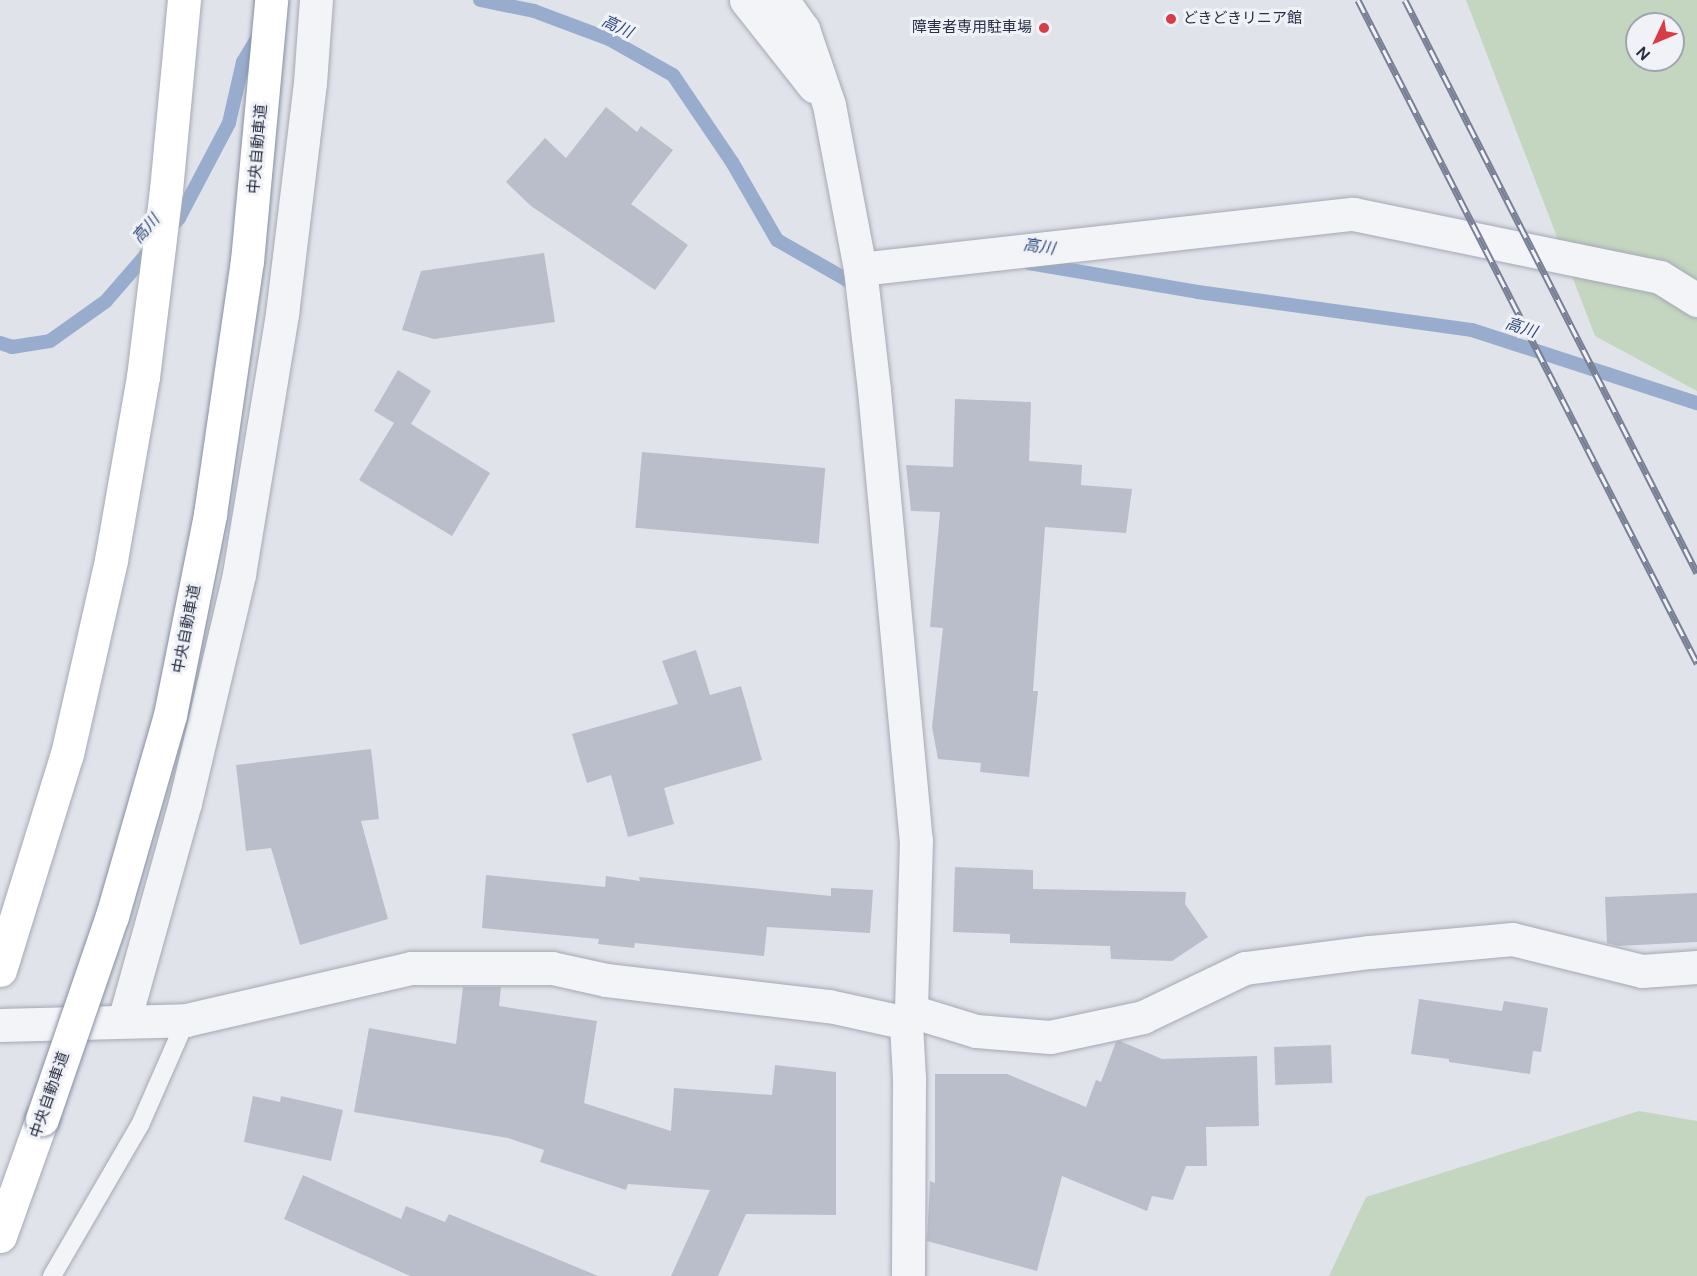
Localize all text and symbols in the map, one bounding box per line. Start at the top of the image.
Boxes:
place label: どきどきリニア館 [1183,10,1303,28]
water label: 高川 [598,12,636,42]
marker: どきどきリニア館 [1164,12,1178,26]
north arrow [1625,12,1685,72]
place label: 障害者専用駐車場 [912,19,1032,37]
marker: 障害者専用駐車場 [1037,21,1051,35]
text: N [1632,42,1655,65]
street label: 中央自動車道 [245,103,271,195]
water label: 高川 [128,211,164,247]
water label: 高川 [1022,235,1056,259]
water label: 高川 [1503,314,1539,342]
street label: 中央自動車道 [170,583,204,675]
street label: 中央自動車道 [27,1050,73,1140]

